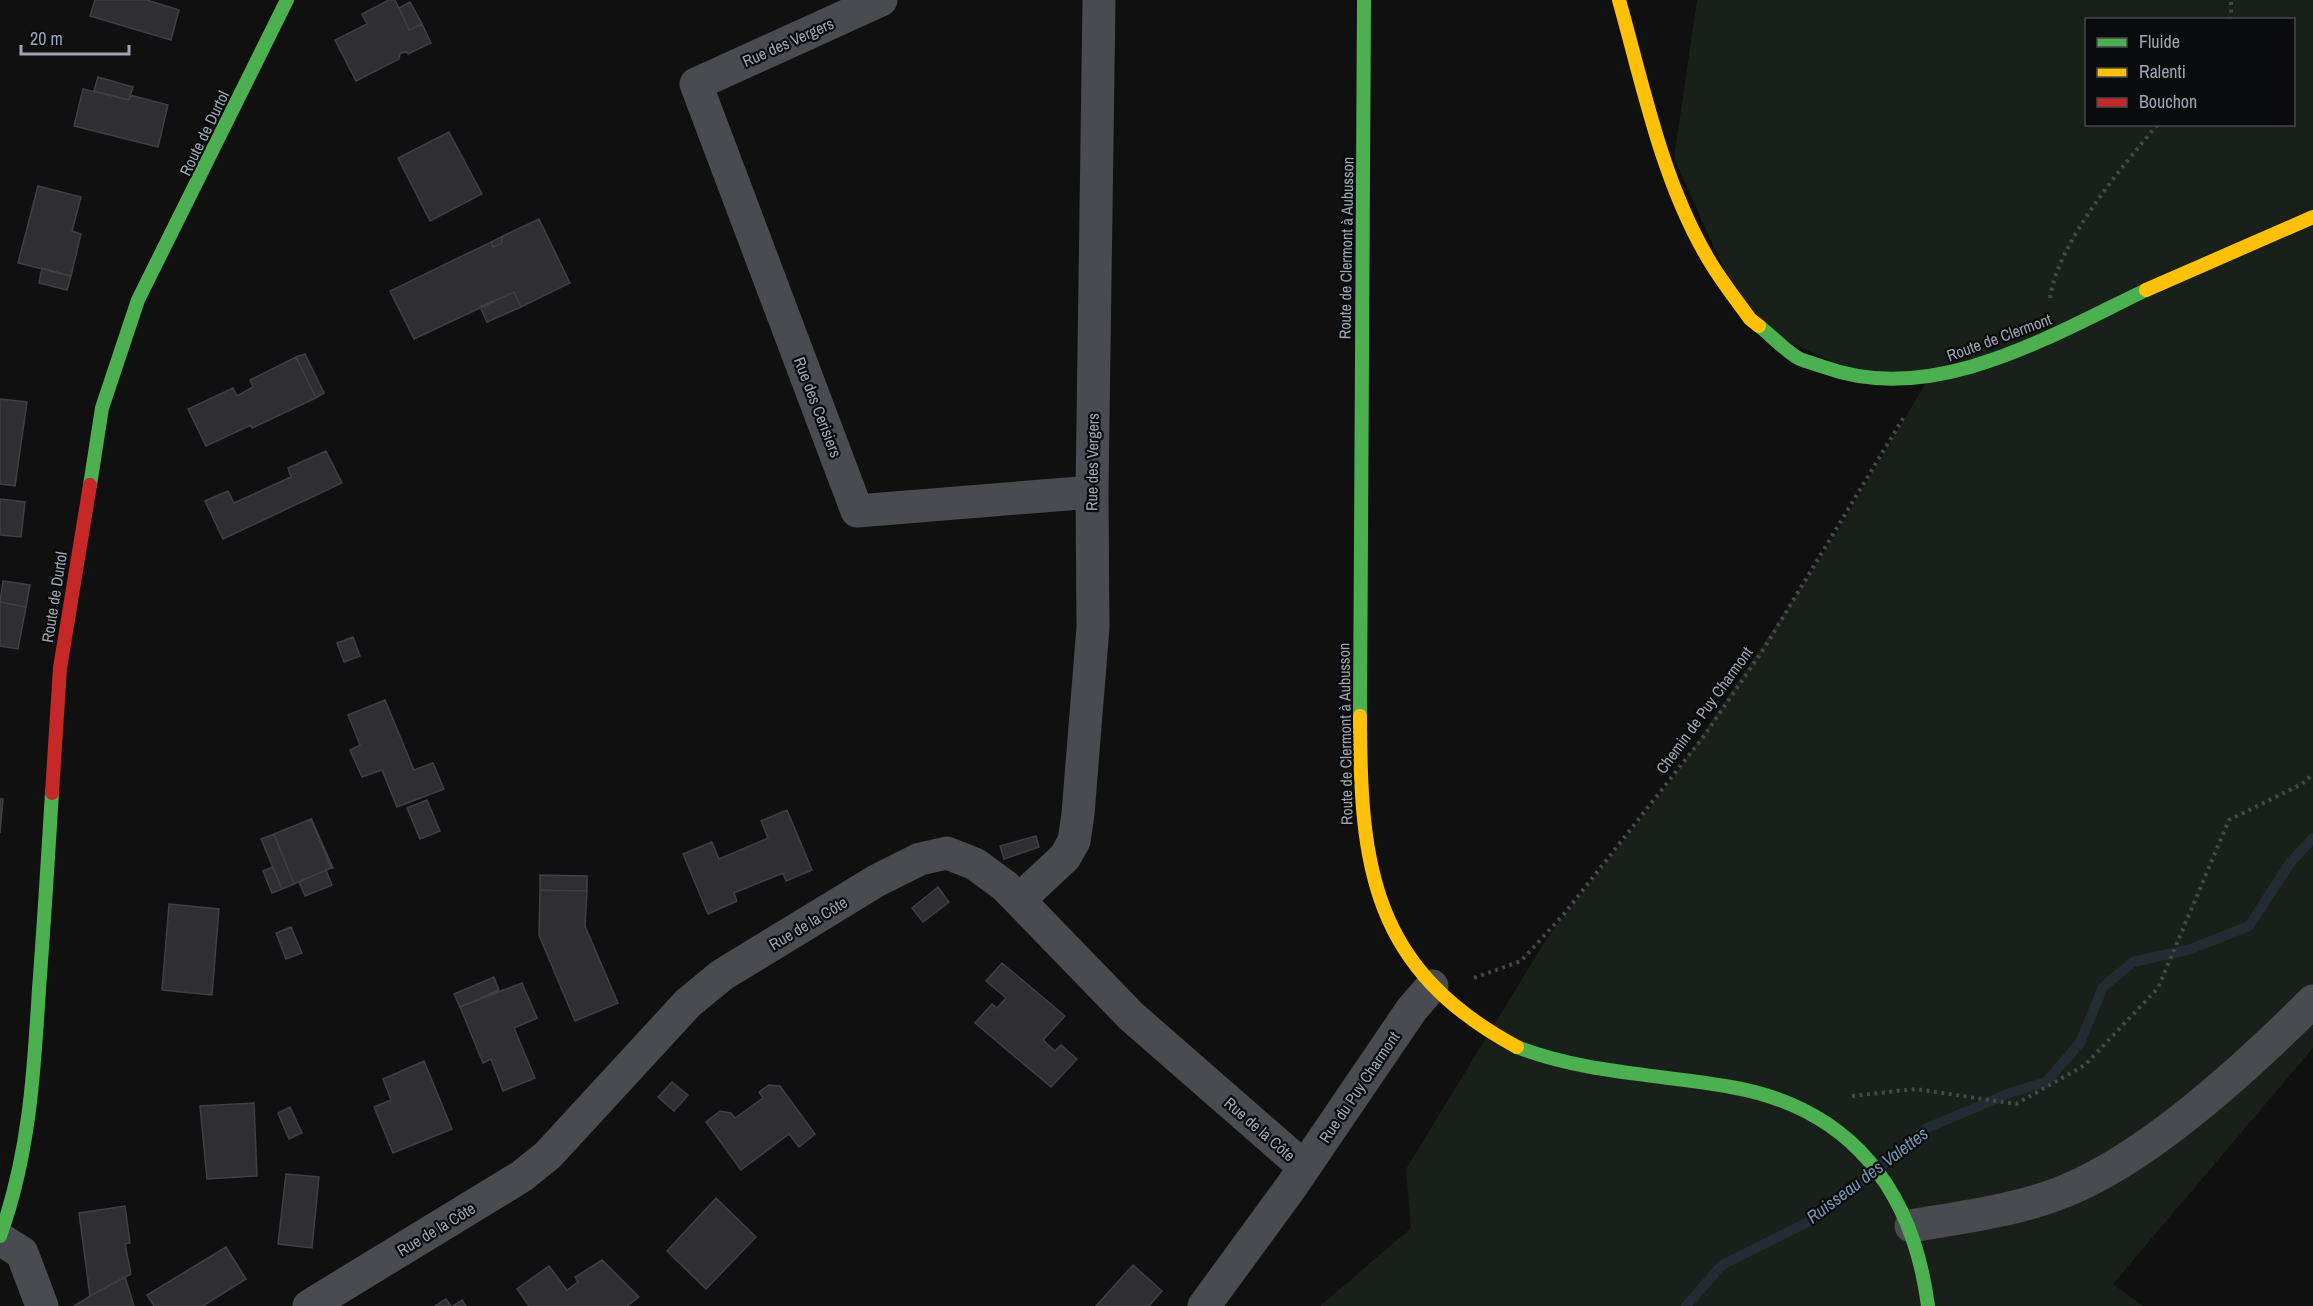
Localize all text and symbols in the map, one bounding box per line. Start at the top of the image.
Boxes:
street label: Rue des Vergers [739,12,837,72]
scale bar [21,18,129,56]
legend [2085,18,2295,126]
text: 20 m [30,26,63,51]
text: Fluide [2139,29,2180,54]
text: Ralenti [2139,59,2186,84]
street label: Route de Durtol [174,87,234,179]
text: Bouchon [2139,89,2197,114]
street label: Route de Clermont à Aubusson [1333,157,1359,339]
street label: Route de Clermont [1943,308,2055,366]
street label: Rue des Cerisiers [789,354,847,460]
street label: Rue des Vergers [1080,413,1104,511]
street label: Route de Durtol [36,550,72,644]
street label: Chemin de Puy Charmont [1651,642,1758,778]
street label: Route de Clermont à Aubusson [1332,643,1358,825]
street label: Rue de la Côte [765,891,851,955]
street label: Rue du Puy Charmont [1314,1027,1405,1147]
street label: Rue de la Côte [1220,1092,1300,1166]
water label: Ruisseau des Valettes [1801,1121,1933,1229]
street label: Rue de la Côte [393,1197,479,1261]

